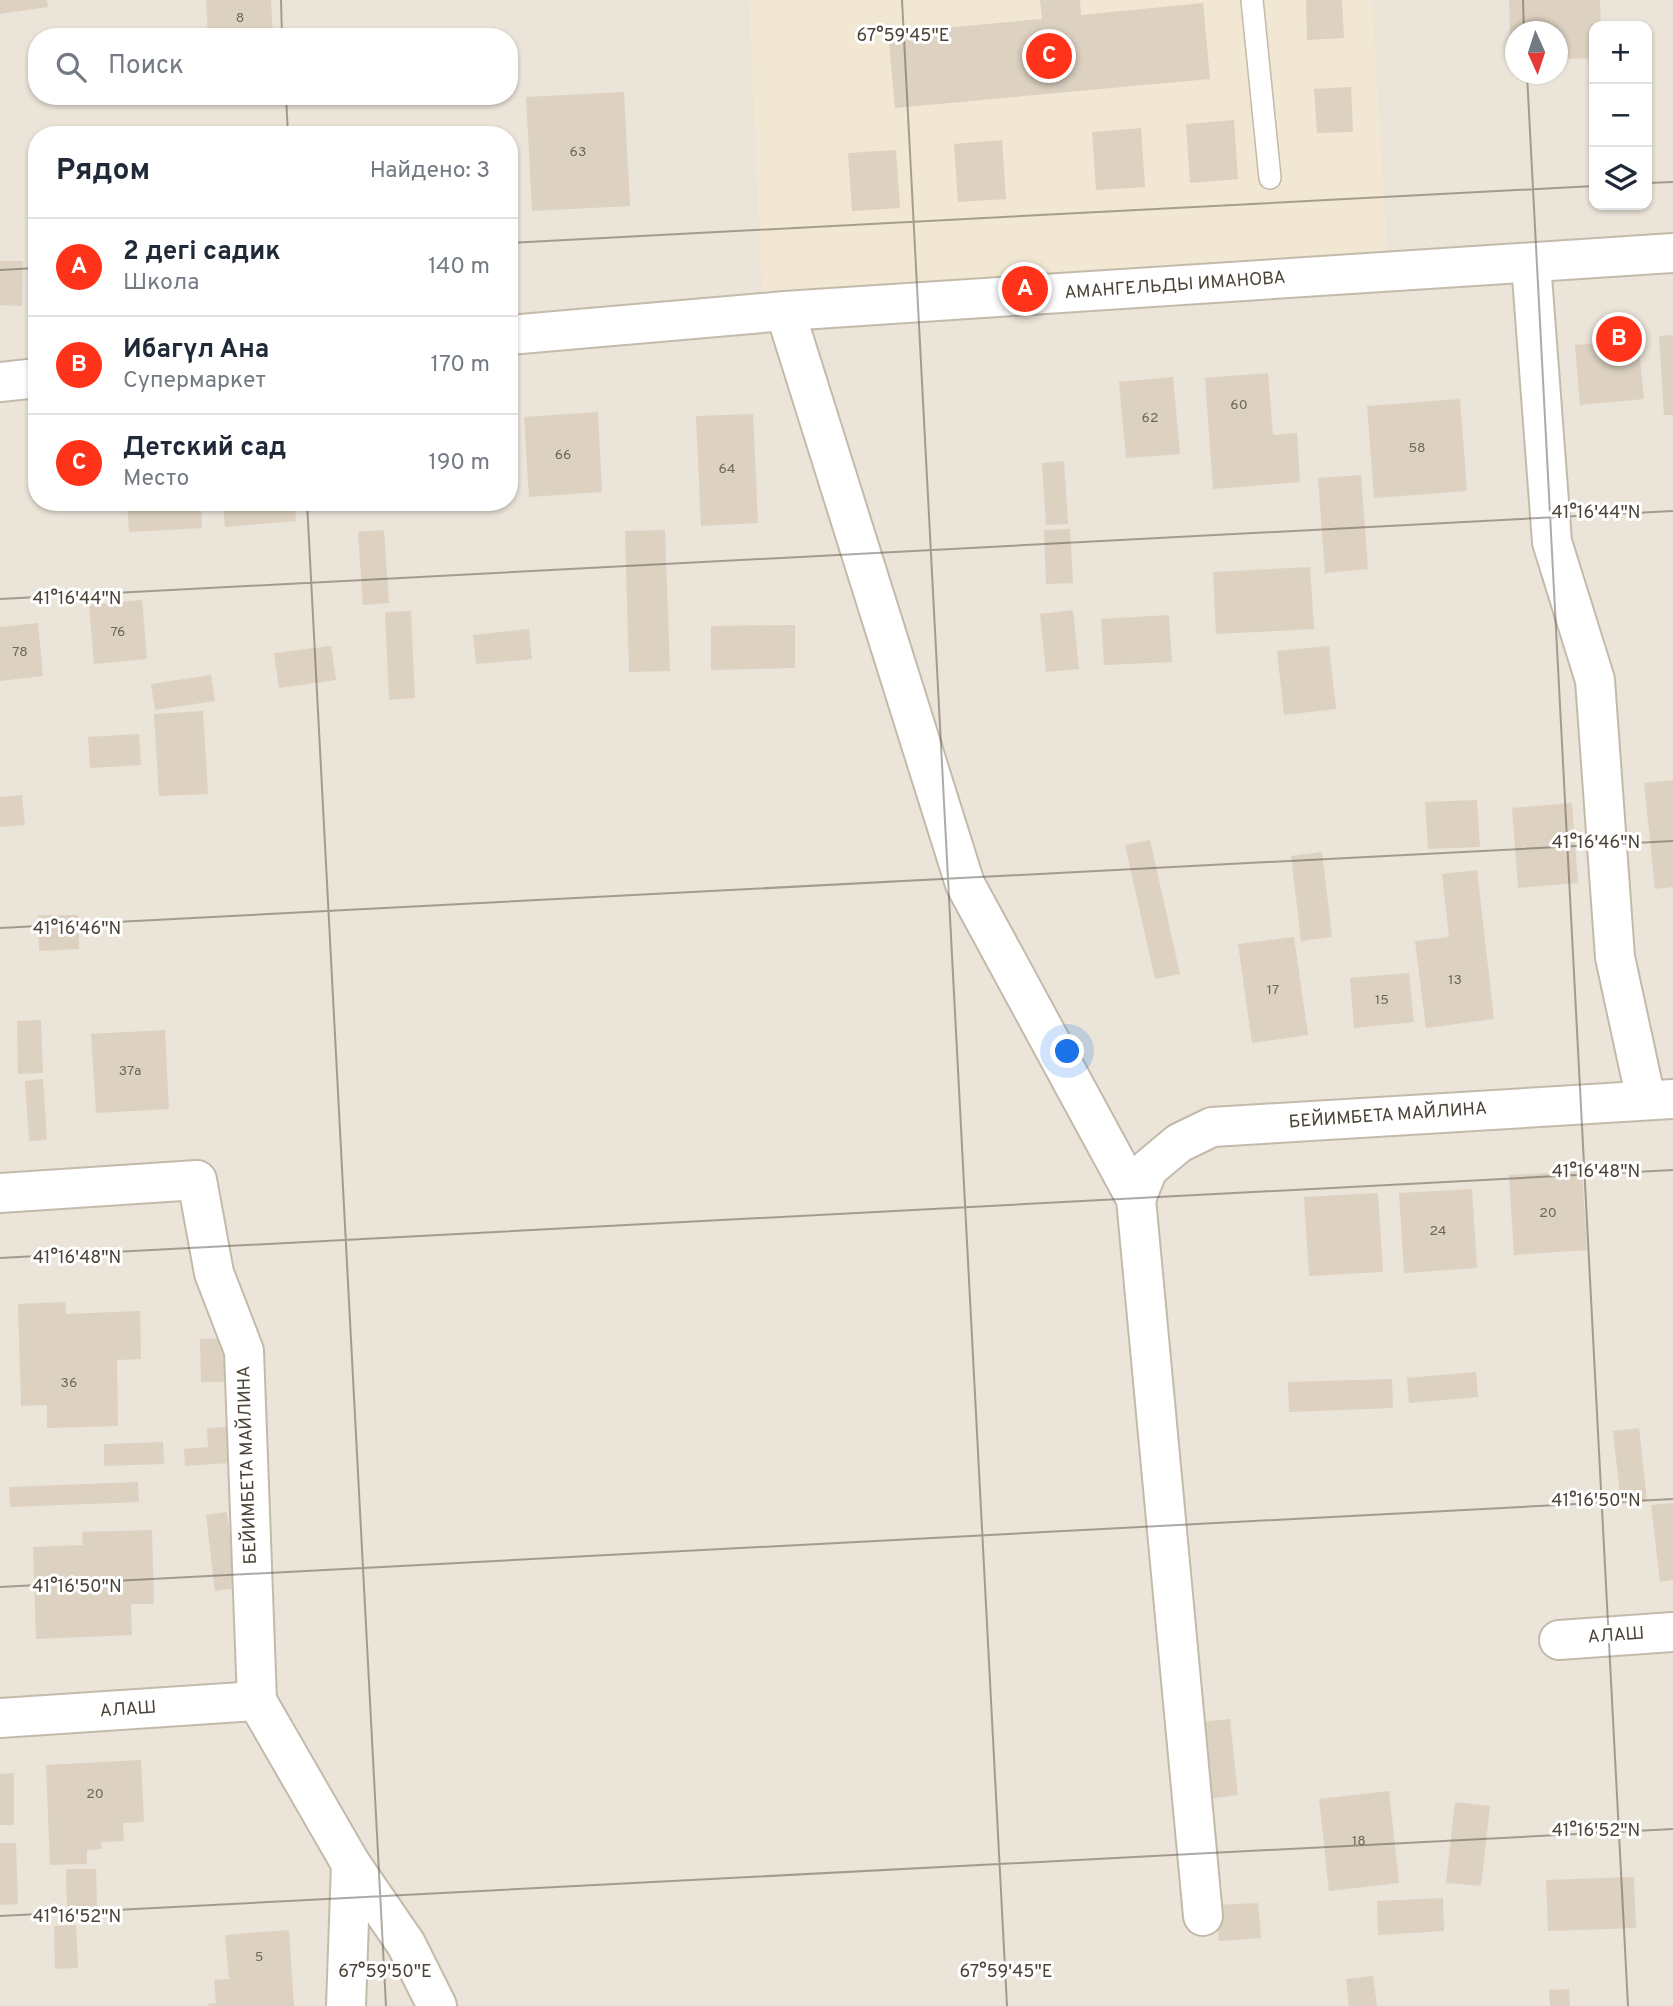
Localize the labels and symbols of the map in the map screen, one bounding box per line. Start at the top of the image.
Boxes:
house number: 8 [236,10,244,27]
north arrow [1505,21,1568,84]
text: 67°59'45"E [856,25,950,48]
pin: C [1026,30,1072,82]
house number: 63 [570,144,586,161]
pin: A [1002,263,1048,315]
street label: АМАНГЕЛЬДЫ ИМАНОВА [1064,267,1286,305]
pin: B [1596,313,1642,365]
house number: 60 [1230,397,1248,414]
house number: 62 [1142,410,1158,427]
house number: 58 [1408,440,1426,457]
house number: 66 [555,447,571,464]
house number: 64 [718,461,736,478]
text: 41°16'44"N [1552,502,1640,525]
text: 41°16'44"N [33,588,121,611]
house number: 76 [111,624,125,641]
house number: 78 [12,644,28,661]
text: 41°16'46"N [1552,832,1640,855]
text: 41°16'46"N [33,918,121,941]
house number: 13 [1448,972,1462,989]
house number: 17 [1267,982,1279,999]
house number: 15 [1375,992,1389,1009]
your location [1050,1034,1084,1068]
house number: 37а [119,1063,141,1080]
street label: БЕЙИМБЕТА МАЙЛИНА [1288,1096,1488,1134]
text: 41°16'48"N [1552,1161,1640,1184]
house number: 20 [1539,1205,1557,1222]
house number: 24 [1429,1223,1447,1240]
text: 41°16'48"N [33,1247,121,1270]
street label: БЕЙИМБЕТА МАЙЛИНА [231,1365,263,1565]
house number: 36 [61,1375,77,1392]
text: 41°16'50"N [1551,1490,1641,1513]
text: 41°16'50"N [32,1576,122,1599]
street label: АЛАШ [1587,1623,1645,1649]
street label: АЛАШ [99,1697,157,1723]
house number: 20 [86,1786,104,1803]
text: 41°16'52"N [1552,1820,1640,1843]
house number: 18 [1352,1833,1366,1850]
text: 41°16'52"N [33,1906,121,1929]
house number: 5 [255,1949,263,1966]
text: 67°59'50"E [338,1961,432,1984]
text: 67°59'45"E [959,1961,1053,1984]

